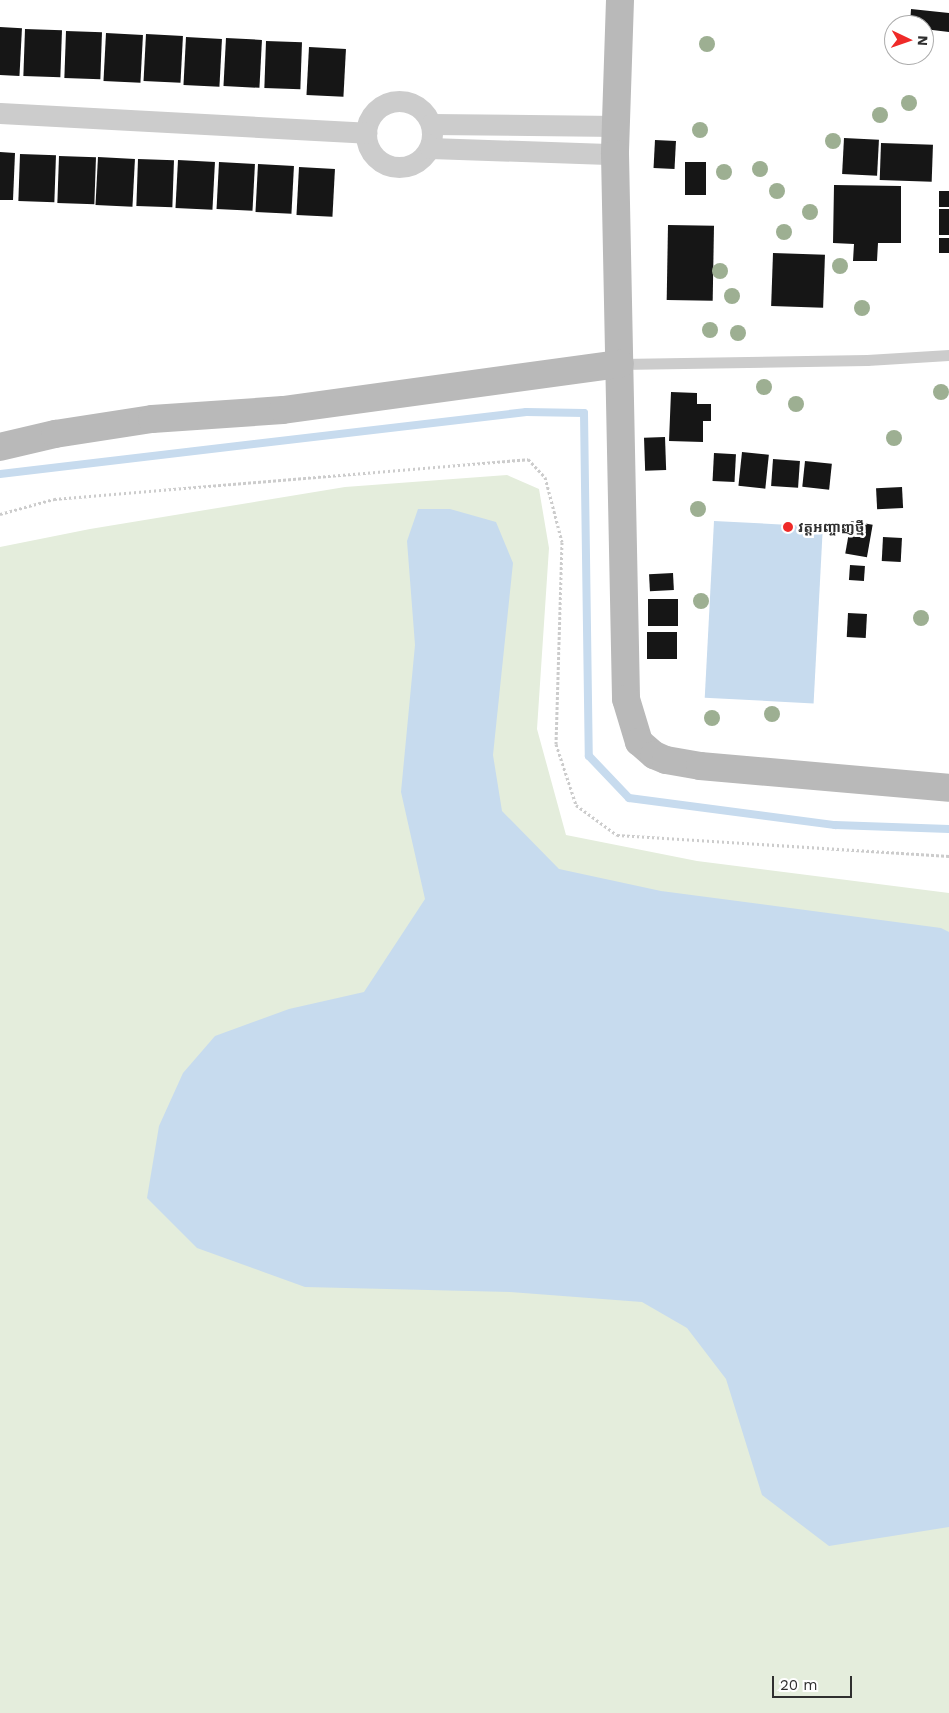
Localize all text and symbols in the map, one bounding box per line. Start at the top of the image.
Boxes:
north arrow [884,15,934,65]
text: N [915,35,931,46]
place label: វត្តអញ្ចាញថ្មី [798,519,864,535]
marker: វត្តអញ្ចាញថ្មី [782,521,794,533]
scale bar [774,1666,854,1698]
text: 20 m [780,1676,818,1694]

